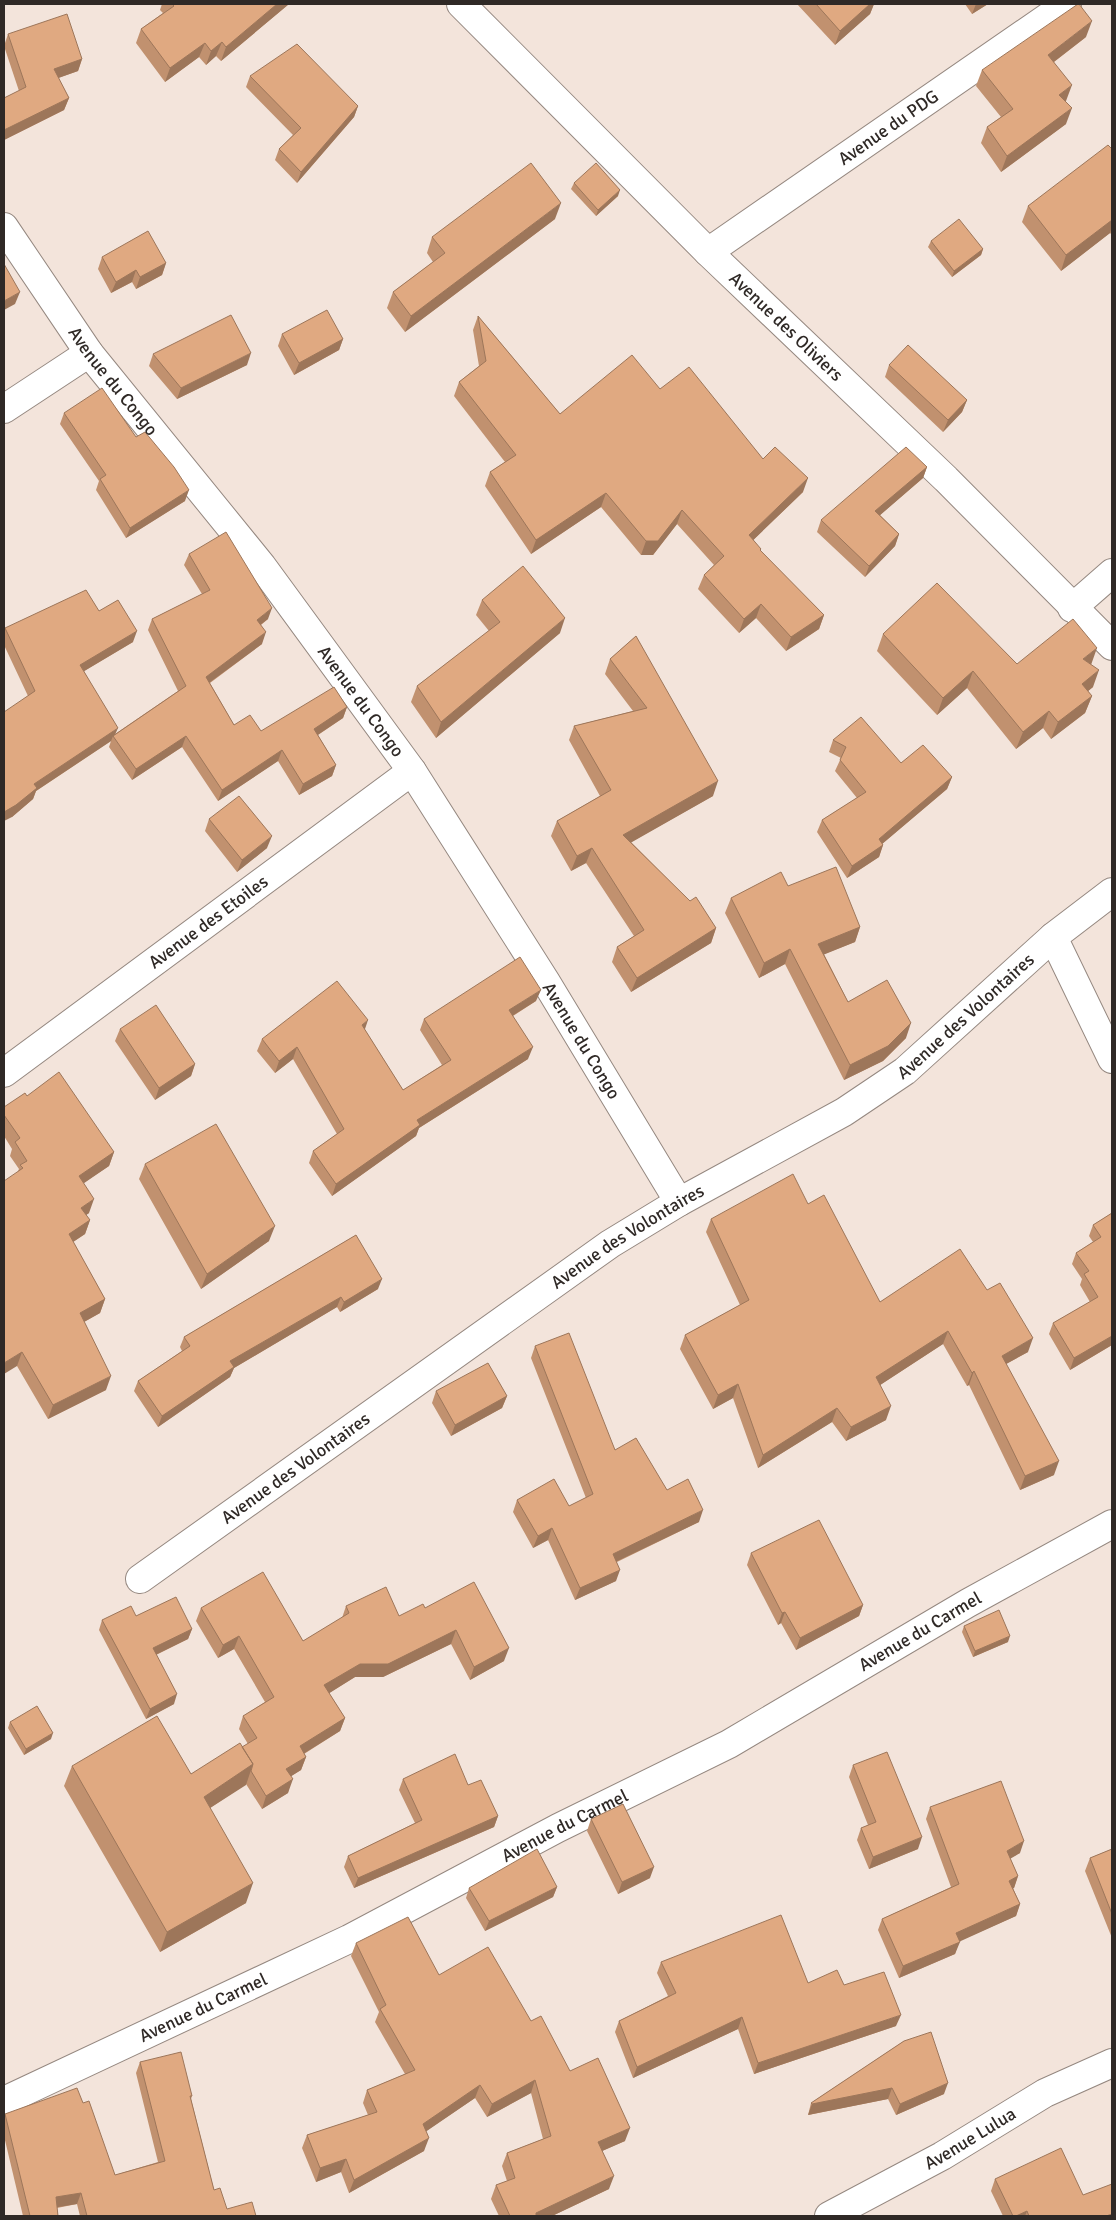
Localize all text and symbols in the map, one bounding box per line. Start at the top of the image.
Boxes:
street label: Avenue du PDG [834,85,943,170]
street label: Avenue des Oliviers [725,267,848,386]
street label: Avenue du Congo [64,323,163,440]
street label: Avenue du Congo [313,641,409,761]
street label: Avenue des Etoiles [144,870,272,973]
street label: Avenue des Volontaires [893,948,1039,1084]
street label: Avenue du Congo [538,978,625,1103]
street label: Avenue des Volontaires [547,1179,708,1294]
street label: Avenue des Volontaires [217,1408,374,1529]
street label: Avenue du Carmel [855,1587,985,1676]
street label: Avenue du Carmel [498,1784,632,1867]
street label: Avenue du Carmel [136,1968,271,2047]
street label: Avenue Lulua [920,2102,1020,2174]

